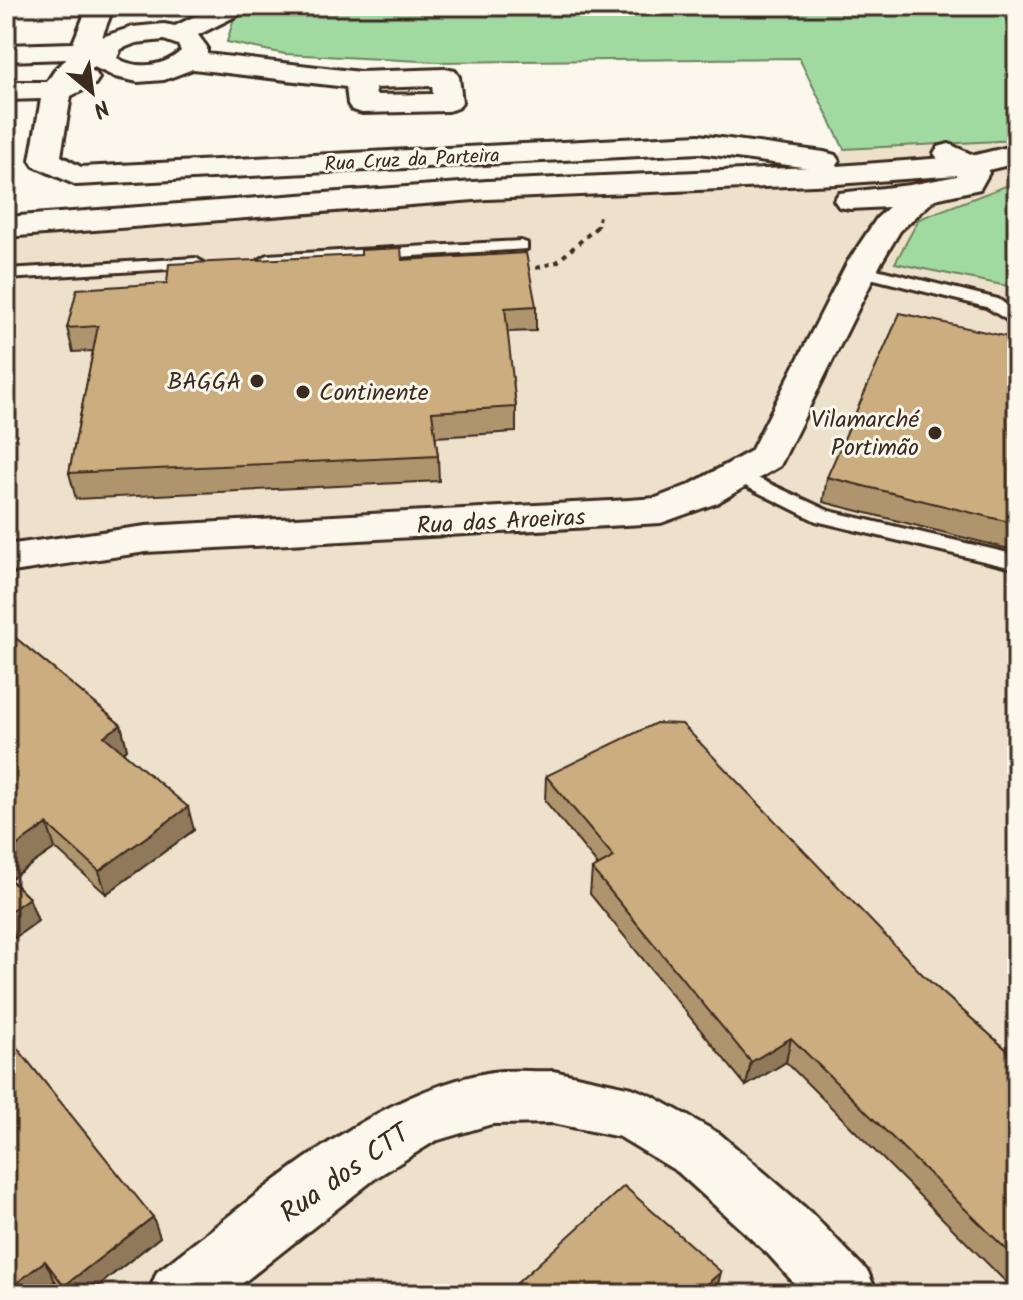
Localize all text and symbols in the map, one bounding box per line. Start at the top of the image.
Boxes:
north arrow [52,52,132,132]
text: N [86,89,115,126]
street label: Rua Cruz da Parteira [324,140,501,182]
place label: BAGGA [167,363,241,402]
marker: BAGGA [248,372,266,390]
place label: Continente [319,374,429,413]
marker: Continente [294,383,312,401]
place label: Vilamarché Portimão [811,401,920,468]
marker: Vilamarché Portimão [926,424,944,442]
street label: Rua das Aroeiras [416,499,586,546]
street label: Rua dos CTT [271,1111,422,1236]

